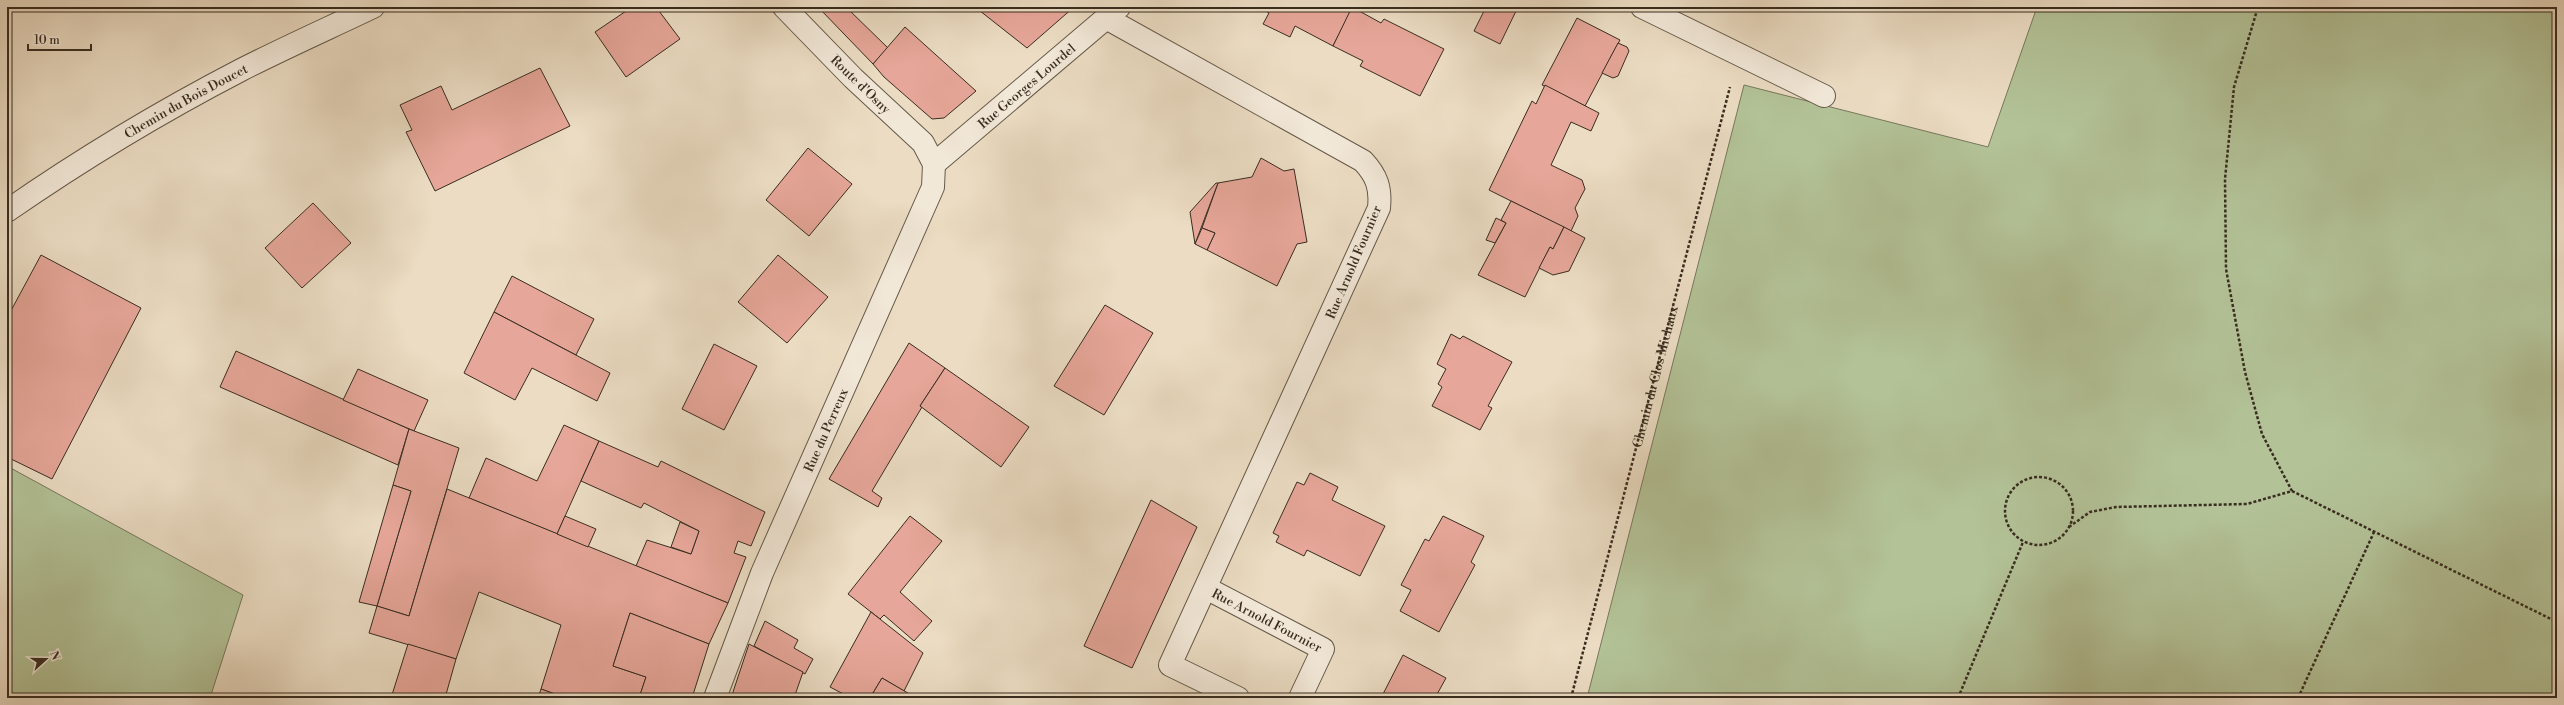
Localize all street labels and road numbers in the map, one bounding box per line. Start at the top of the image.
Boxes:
street label: Rue Georges Lourdel [975,41,1079,132]
street label: Route d'Osny [827,52,894,118]
street label: Chemin du Bois Doucet [122,61,251,142]
street label: Rue Arnold Fournier [1323,203,1385,322]
street label: Chemin du Clos Michaux [1629,304,1682,450]
street label: Rue du Perreux [801,386,852,475]
street label: Rue Arnold Fournier [1209,586,1325,656]

